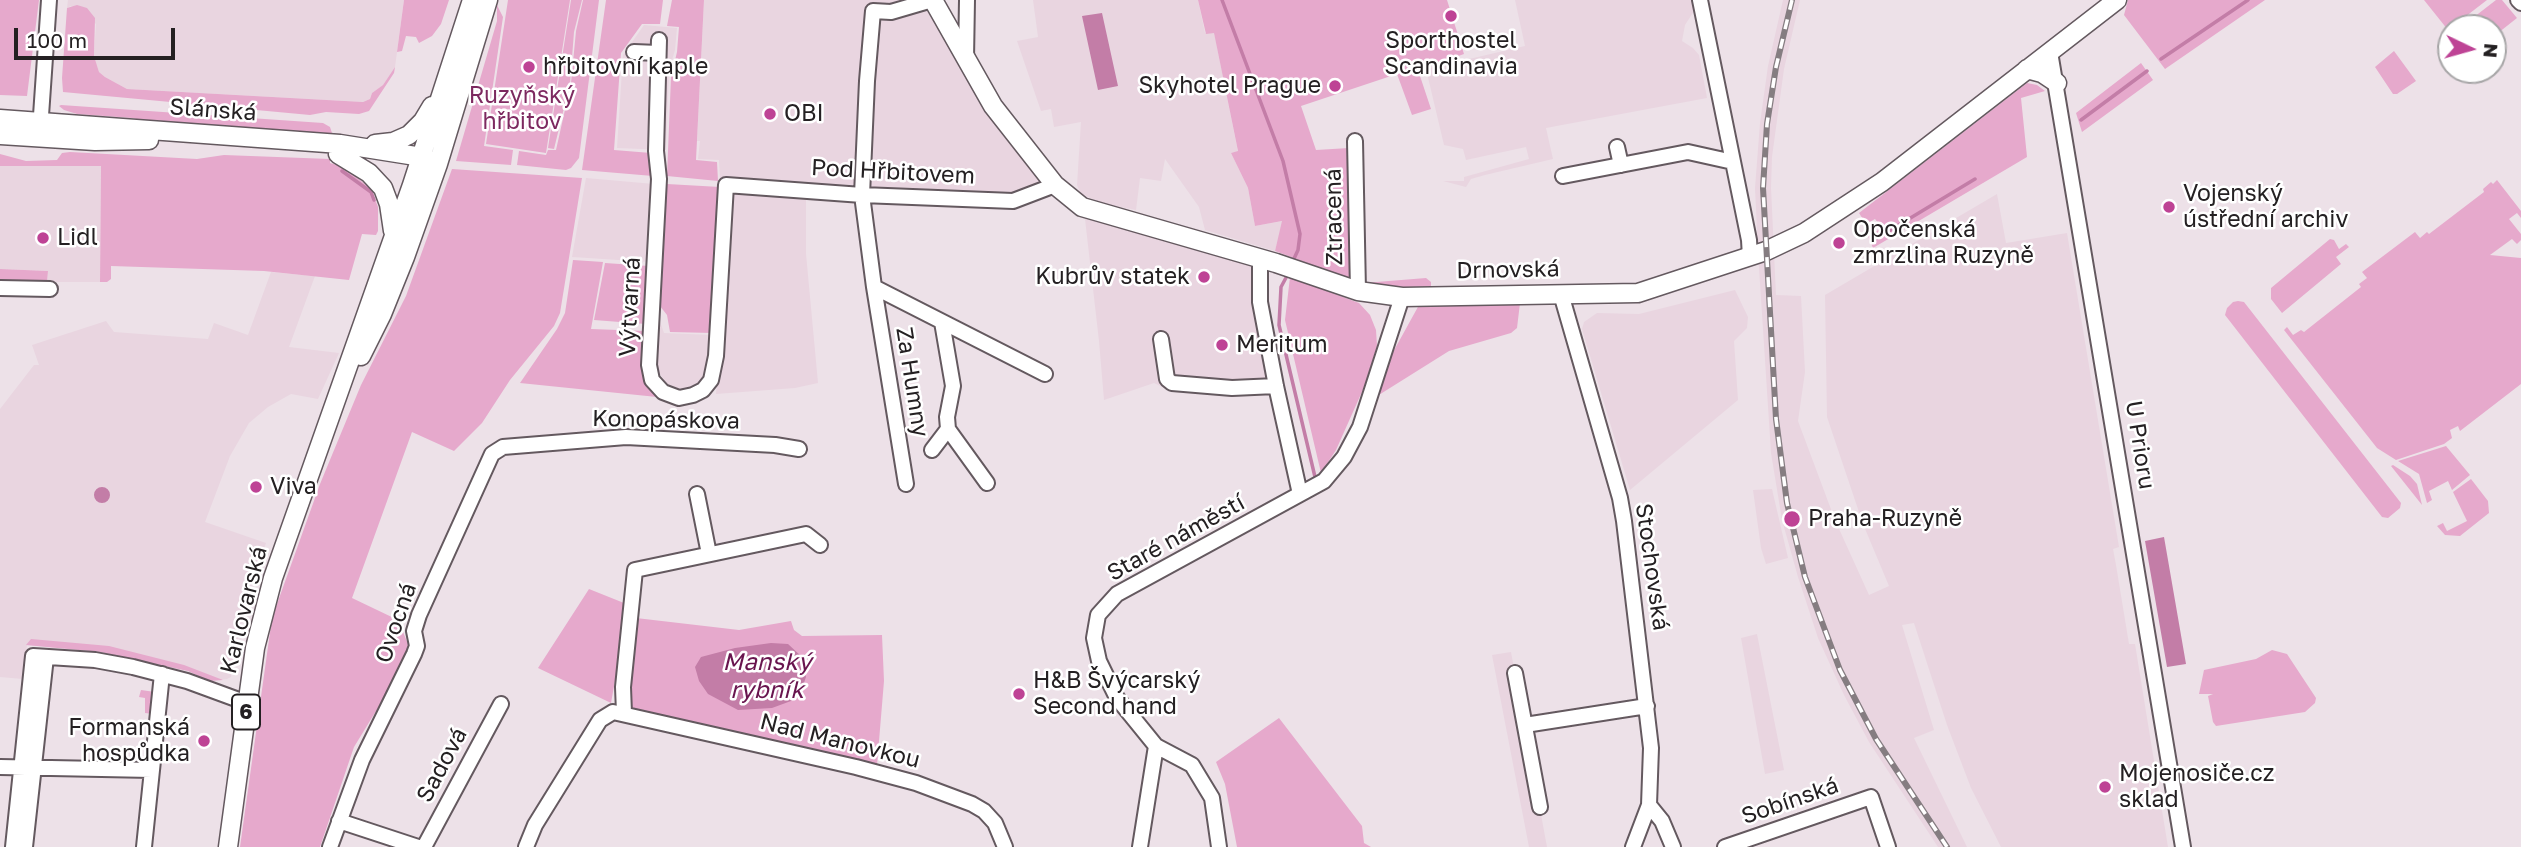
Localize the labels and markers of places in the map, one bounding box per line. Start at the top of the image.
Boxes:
marker: Sporthostel Scandinavia [1443,8,1459,24]
place label: Sporthostel Scandinavia [1384,27,1518,81]
place label: hřbitovní kaple [543,53,708,81]
marker: hřbitovní kaple [521,59,537,75]
place label: Skyhotel Prague [1138,72,1321,100]
marker: Skyhotel Prague [1327,78,1343,94]
place label: OBI [784,100,824,128]
marker: OBI [762,106,778,122]
place label: Vojenský ústřední archiv [2183,180,2348,234]
marker: Vojenský ústřední archiv [2161,199,2177,215]
place label: Opočenská zmrzlina Ruzyně [1853,216,2034,270]
place label: Lidl [57,224,98,252]
marker: Lidl [35,230,51,246]
marker: Opočenská zmrzlina Ruzyně [1831,235,1847,251]
place label: Kubrův statek [1035,263,1190,291]
marker: Kubrův statek [1196,269,1212,285]
place label: Meritum [1236,331,1328,359]
marker: Meritum [1214,337,1230,353]
place label: Viva [270,473,317,501]
marker: Viva [248,479,264,495]
place label: Praha-Ruzyně [1808,505,1962,533]
marker: Praha-Ruzyně [1782,509,1802,529]
place label: H&B Švýcarský Second hand [1033,667,1200,721]
marker: H&B Švýcarský Second hand [1011,686,1027,702]
place label: Formanská hospůdka [68,714,190,768]
marker: Formanská hospůdka [196,733,212,749]
place label: Mojenosiče.cz sklad [2119,760,2275,814]
marker: Mojenosiče.cz sklad [2097,779,2113,795]

